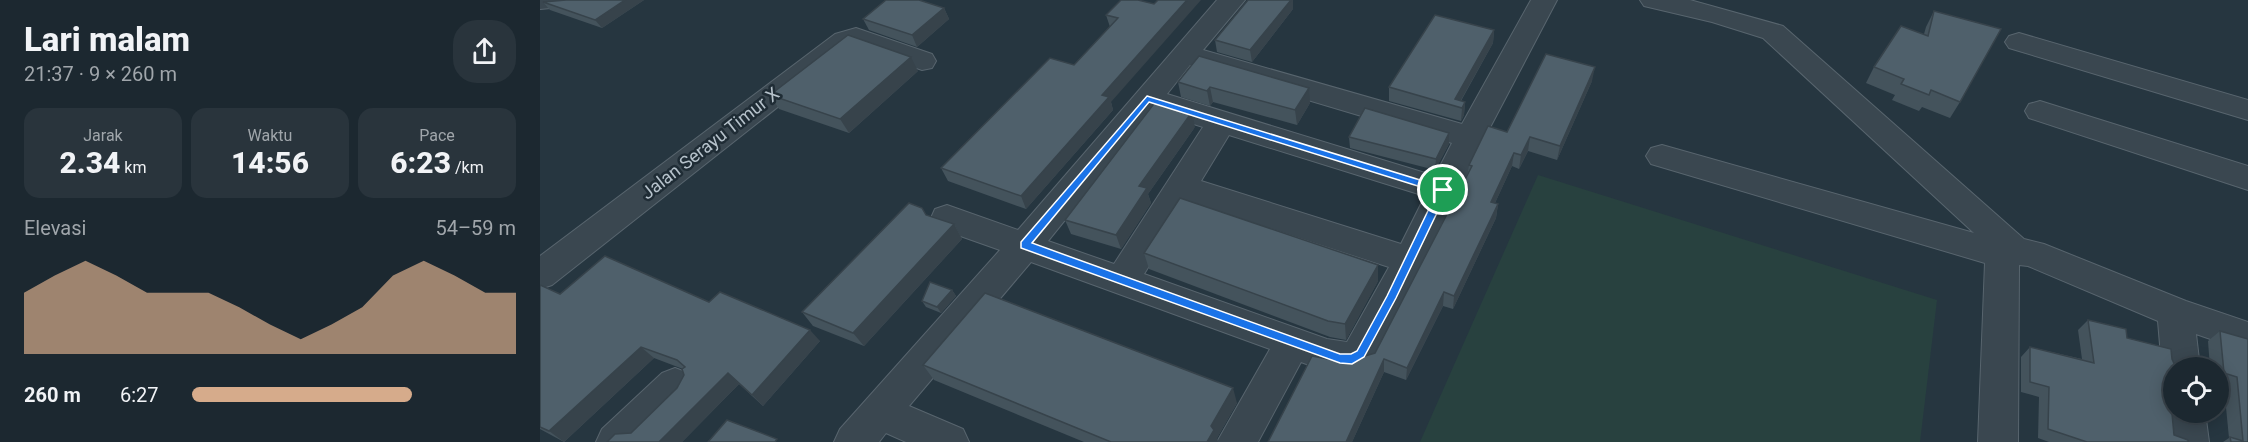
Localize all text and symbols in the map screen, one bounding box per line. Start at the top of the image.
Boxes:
text: Lari malam [24,20,190,59]
button: share [453,20,516,83]
text: 21:37 · 9 × 260 m [24,62,177,86]
street label: Jalan Serayu Timur X [637,83,783,203]
text: Jarak [83,126,123,145]
text: Waktu [248,126,292,145]
text: Pace [419,126,455,145]
text: 2.34 [60,145,120,180]
text: 14:56 [231,145,309,180]
text: 6:23 [390,145,451,180]
text: km [120,158,146,177]
text: /km [451,158,484,177]
pin [1417,164,1468,215]
icon: arrive [1426,173,1459,206]
text: Elevasi [24,216,86,240]
text: 54–59 m [435,216,516,240]
map controls [2163,357,2229,423]
button: locate [2163,357,2229,423]
text: 260 m [24,383,81,407]
text: 6:27 [120,383,159,407]

